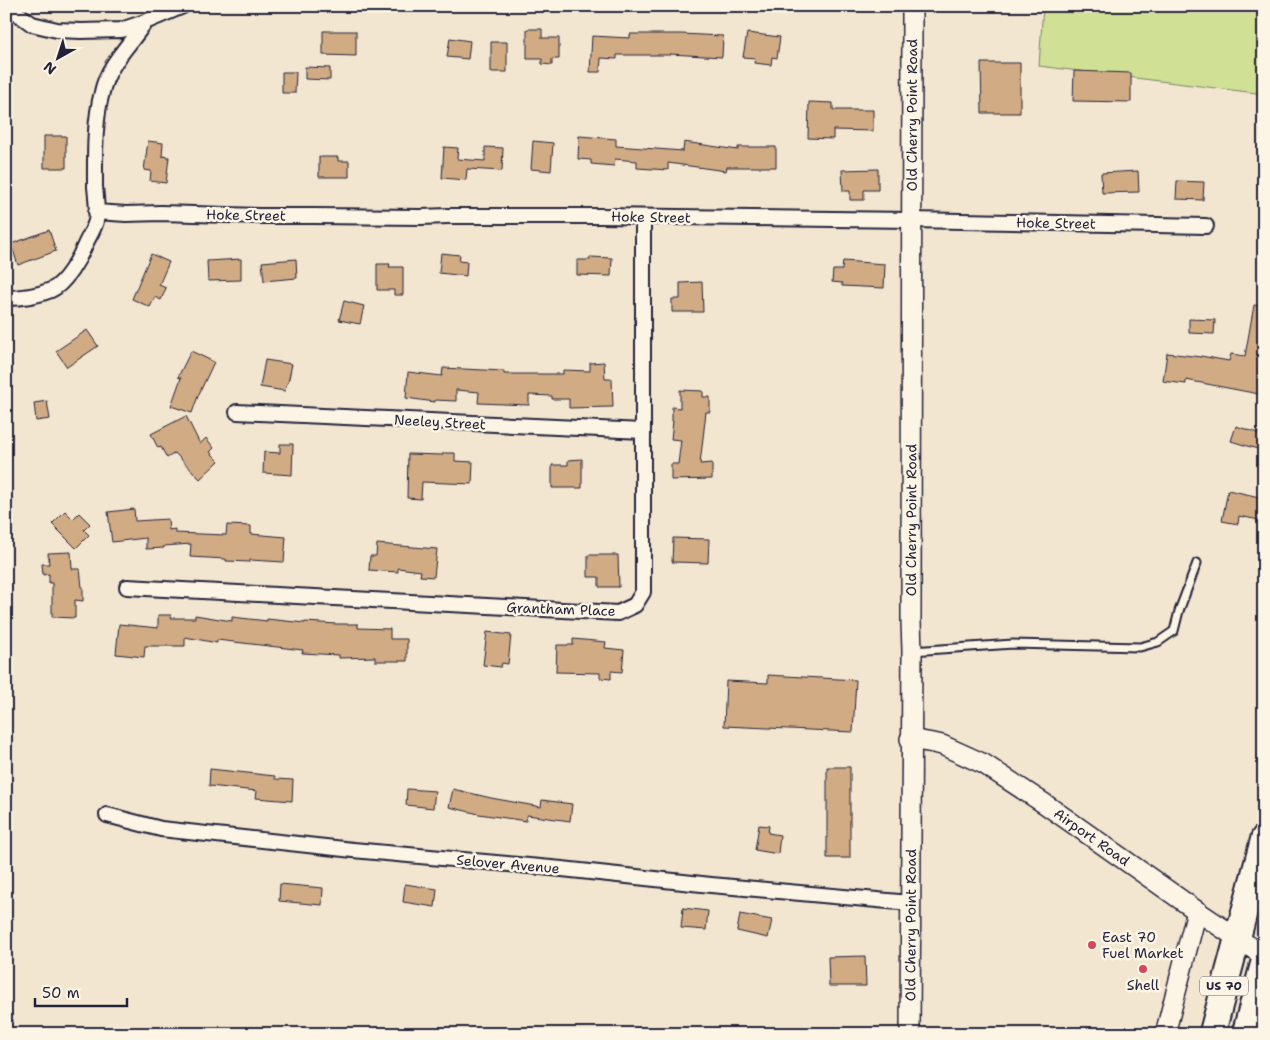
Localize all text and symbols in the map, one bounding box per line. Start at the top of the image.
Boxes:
north arrow [32,32,82,82]
street label: Old Cherry Point Road [903,39,921,191]
text: N [40,58,60,79]
street label: Hoke Street [206,205,286,225]
street label: Hoke Street [611,207,691,227]
street label: Hoke Street [1016,213,1096,233]
street label: Neeley Street [394,411,486,433]
street label: Old Cherry Point Road [902,444,920,596]
street label: Grantham Place [506,598,616,620]
street label: Airport Road [1050,804,1133,870]
street label: Old Cherry Point Road [901,849,920,1001]
street label: Selover Avenue [456,851,560,877]
place label: East 70 Fuel Market [1102,928,1184,962]
marker: East 70 Fuel Market [1086,939,1098,951]
marker: Shell [1137,963,1149,975]
scale bar [35,975,128,1007]
place label: Shell [1127,976,1160,994]
road number: US 70 [1200,976,1248,996]
text: 50 m [42,983,80,1003]

